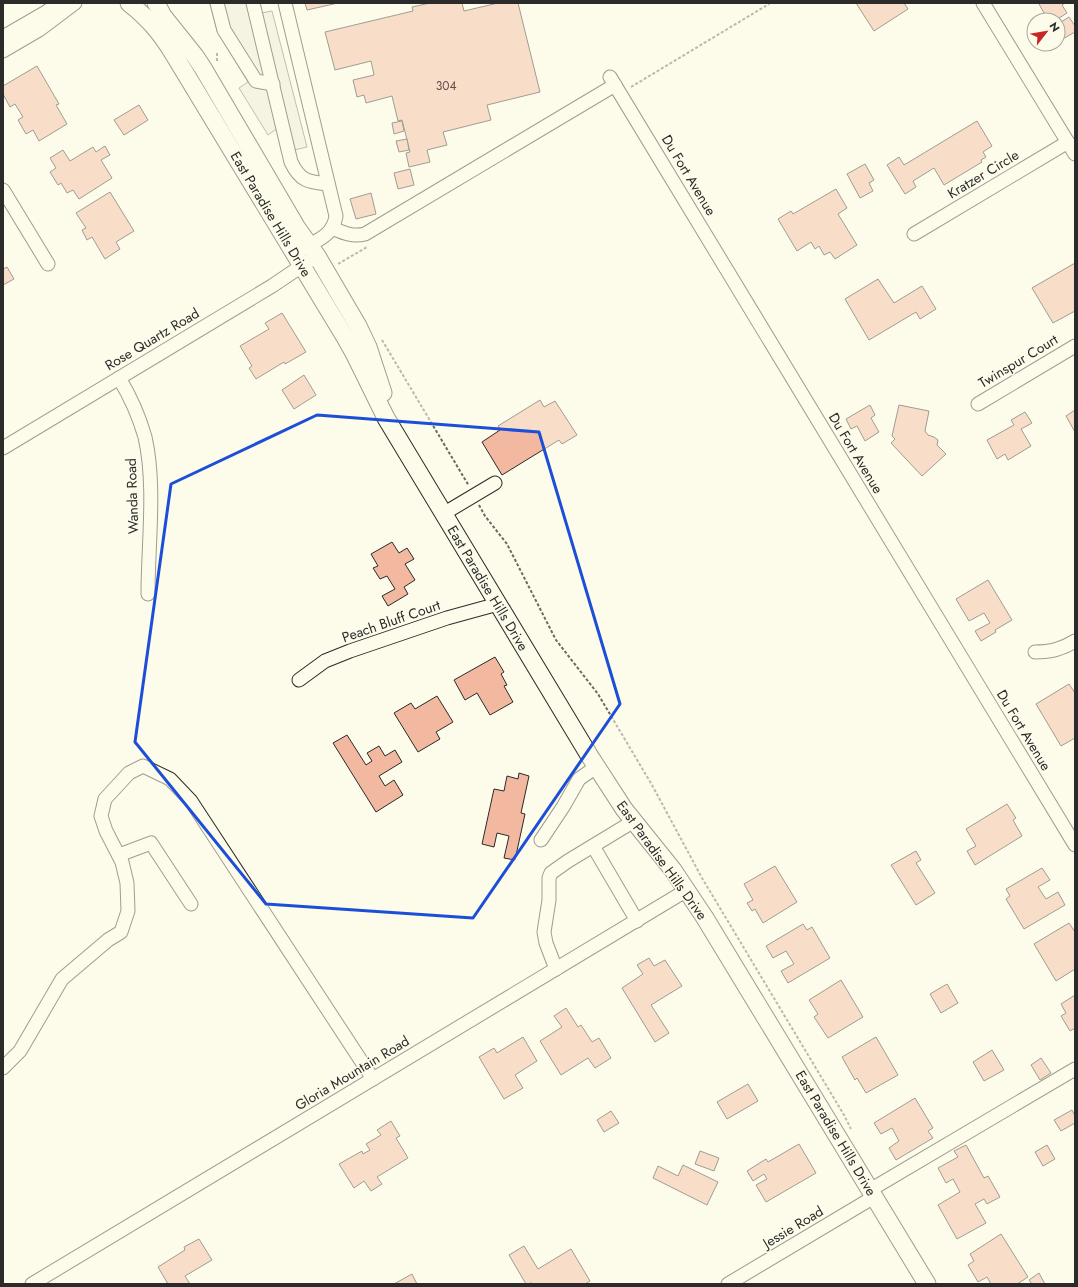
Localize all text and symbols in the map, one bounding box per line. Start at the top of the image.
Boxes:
north arrow [1026,12,1066,52]
text: N [1045,19,1064,35]
house number: 304 [436,77,456,95]
street label: Du Fort Avenue [657,131,721,219]
street label: Kratzer Circle [943,145,1023,203]
street label: East Paradise Hills Drive [226,148,316,280]
street label: Rose Quartz Road [101,303,203,375]
street label: Twinspur Court [975,329,1062,393]
street label: Du Fort Avenue [824,409,888,497]
street label: Wanda Road [121,458,143,534]
street label: East Paradise Hills Drive [443,522,533,654]
street label: Peach Bluff Court [339,595,443,647]
street label: Du Fort Avenue [992,686,1056,774]
street label: East Paradise Hills Drive [612,796,712,924]
street label: Gloria Mountain Road [291,1031,413,1115]
street label: East Paradise Hills Drive [791,1067,881,1199]
street label: Jessie Road [757,1201,827,1254]

